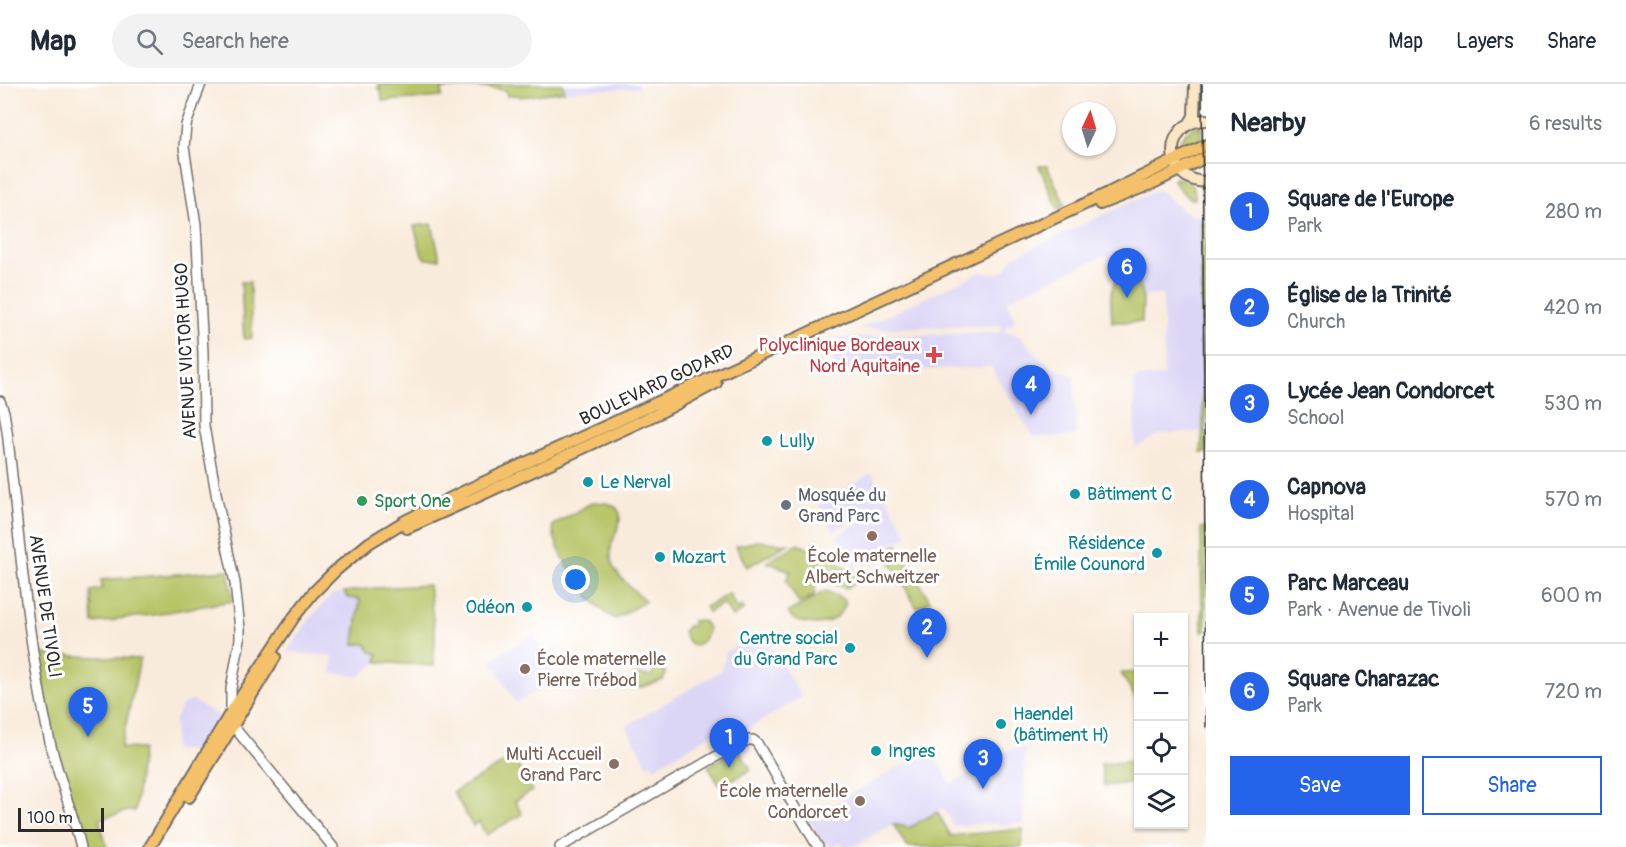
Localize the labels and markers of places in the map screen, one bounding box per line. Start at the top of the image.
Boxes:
pin: 6 [1108,248,1146,298]
place label: Polyclinique Bordeaux Nord Aquitaine [758,334,920,378]
marker: Polyclinique Bordeaux Nord Aquitaine [925,346,943,364]
pin: 4 [1012,366,1050,415]
place label: Lully [779,430,815,453]
marker: Lully [760,434,774,448]
place label: Le Nerval [600,471,671,494]
marker: Le Nerval [581,475,595,489]
place label: Bâtiment C [1087,483,1172,506]
place label: Mosquée du Grand Parc [798,484,886,528]
marker: Bâtiment C [1068,487,1082,501]
place label: Sport One [374,490,451,513]
marker: Sport One [355,494,369,508]
marker: Mosquée du Grand Parc [779,498,793,512]
marker: École maternelle Albert Schweitzer [865,529,879,543]
place label: Résidence Émile Counord [1034,532,1145,576]
place label: École maternelle Albert Schweitzer [804,545,940,589]
place label: Mozart [672,546,727,569]
marker: Résidence Émile Counord [1150,546,1164,560]
marker: Mozart [653,550,667,564]
place label: Odéon [466,596,515,619]
marker: Odéon [520,600,534,614]
pin: 2 [908,608,946,658]
place label: Centre social du Grand Parc [734,627,838,671]
marker: Centre social du Grand Parc [843,641,857,655]
place label: École maternelle Pierre Trébod [537,648,666,692]
marker: École maternelle Pierre Trébod [518,662,532,676]
pin: 5 [68,688,107,737]
place label: Haendel (bâtiment H) [1013,703,1109,747]
marker: Haendel (bâtiment H) [994,717,1008,731]
pin: 1 [710,718,748,768]
place label: Ingres [888,740,935,763]
pin: 3 [964,740,1002,789]
place label: Multi Accueil Grand Parc [506,743,602,787]
marker: Ingres [869,744,883,758]
marker: Multi Accueil Grand Parc [607,757,621,771]
place label: École maternelle Condorcet [719,780,849,824]
marker: École maternelle Condorcet [853,794,867,808]

